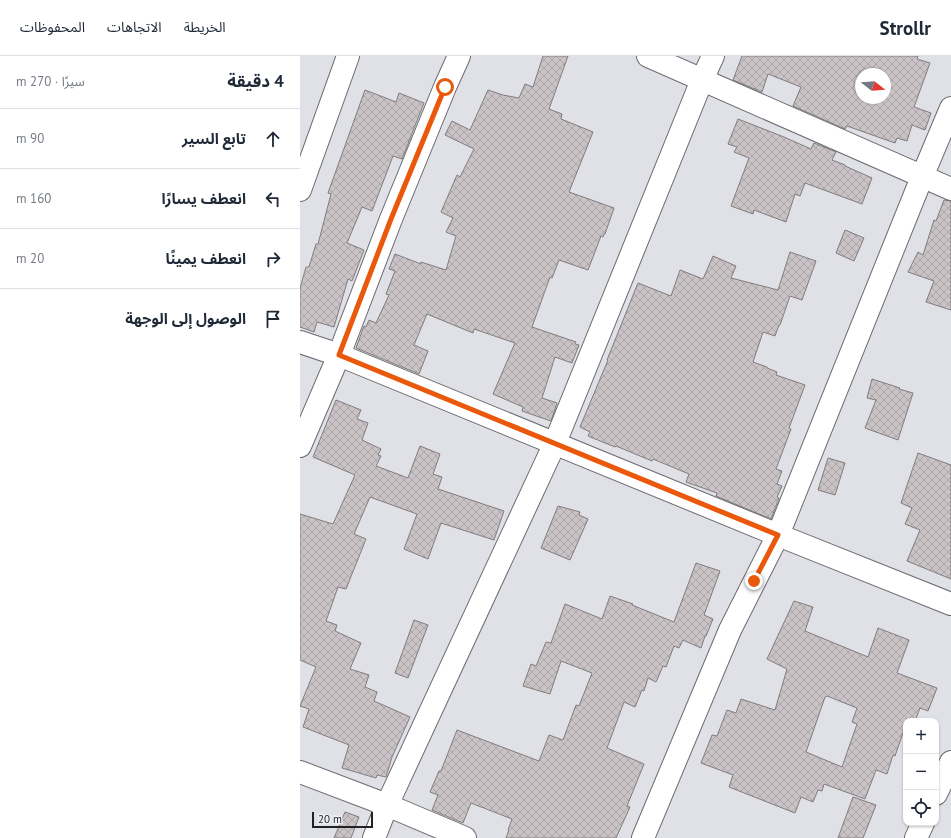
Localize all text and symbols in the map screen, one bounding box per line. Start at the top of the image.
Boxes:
text: Strollr [880,16,931,40]
text: المحفوظات [20,18,85,36]
text: الاتجاهات [107,18,162,36]
text: الخريطة [184,18,226,36]
north arrow [855,68,891,104]
text: 4 دقيقة [227,70,284,92]
text: سيرًا · 270 m [16,73,85,90]
route start [436,78,454,96]
icon: ahead [262,128,284,150]
text: تابع السير [182,129,246,148]
text: 90 m [16,130,44,147]
icon: left [262,188,284,210]
text: انعطف يسارًا [162,189,246,208]
text: 160 m [16,190,51,207]
icon: right [262,248,284,270]
text: انعطف يمينًا [166,249,246,268]
text: 20 m [16,250,44,267]
icon: arrive [262,308,284,330]
text: الوصول إلى الوجهة [125,309,246,328]
route end [745,572,763,590]
map controls [903,718,939,826]
button: + [903,718,939,754]
button: − [903,754,939,790]
button: locate [903,790,939,826]
scale bar [312,810,373,829]
text: 20 m [318,812,342,826]

